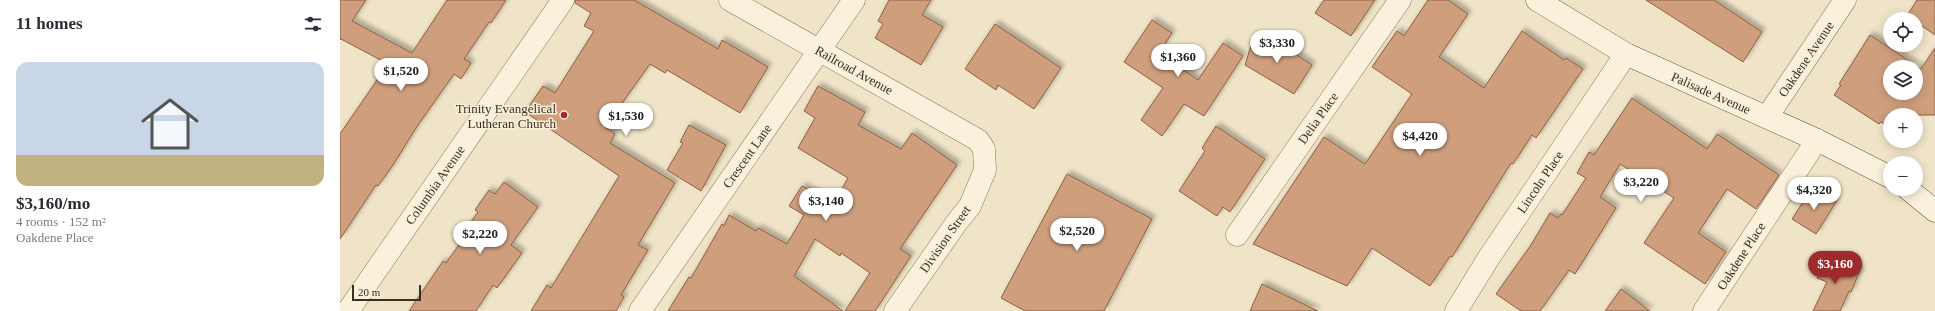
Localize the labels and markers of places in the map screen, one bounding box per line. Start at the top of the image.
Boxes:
pin: $3,330 [1244,30,1310,64]
pin: $1,360 [1145,44,1211,78]
pin: $1,520 [368,58,434,92]
place label: Trinity Evangelical Lutheran Church [456,101,556,131]
pin: $1,530 [593,103,659,137]
marker: Trinity Evangelical Lutheran Church [559,110,569,120]
pin: $4,420 [1387,123,1453,157]
pin: $3,220 [1608,169,1674,203]
pin: $4,320 [1781,177,1847,211]
pin: $3,140 [793,188,859,222]
pin: $2,520 [1044,218,1110,252]
pin: $2,220 [447,221,513,255]
pin: $3,160 [1802,251,1868,285]

